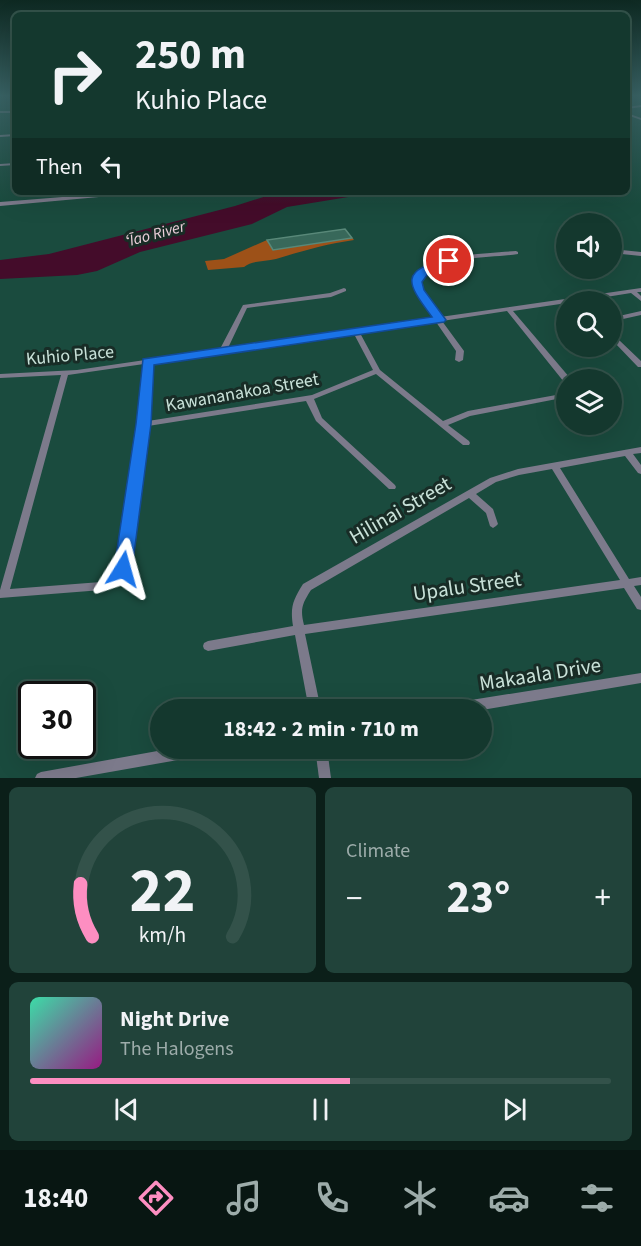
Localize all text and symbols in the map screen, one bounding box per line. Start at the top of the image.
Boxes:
text: 250 m [135,25,246,85]
icon: right [36,36,114,114]
text: Kuhio Place [135,81,267,120]
icon: left [95,150,128,183]
text: Then [36,151,83,183]
map controls [556,213,622,435]
button: sound [556,213,622,279]
water label: ʻĪao River [123,215,189,252]
pin [423,235,474,286]
icon: arrive [432,244,465,277]
button: search [556,291,622,357]
street label: Kuhio Place [25,339,115,372]
street label: Kawananakoa Street [164,367,321,418]
button: layers [556,369,622,435]
street label: Hilinai Street [343,469,457,551]
position arrow [91,537,155,601]
street label: Upalu Street [411,564,523,608]
street label: Makaala Drive [477,650,603,698]
speed limit sign: 30 [18,681,96,759]
text: 18:42 · 2 min · 710 m [223,713,419,745]
text: Climate [346,837,410,865]
text: 22 [130,847,195,936]
text: 23° [447,866,510,930]
text: − [346,875,362,922]
text: + [595,875,611,922]
text: km/h [139,920,186,951]
text: Night Drive [120,1003,229,1035]
text: The Halogens [120,1035,234,1063]
icon: previous [110,1093,143,1126]
icon: pause [304,1093,337,1126]
icon: next [498,1093,531,1126]
icon: directions [135,1177,177,1219]
icon: music [223,1177,265,1219]
icon: phone [311,1177,353,1219]
icon: climate [399,1177,441,1219]
icon: car [488,1177,530,1219]
icon: filters [576,1177,618,1219]
text: 18:40 [23,1179,88,1218]

